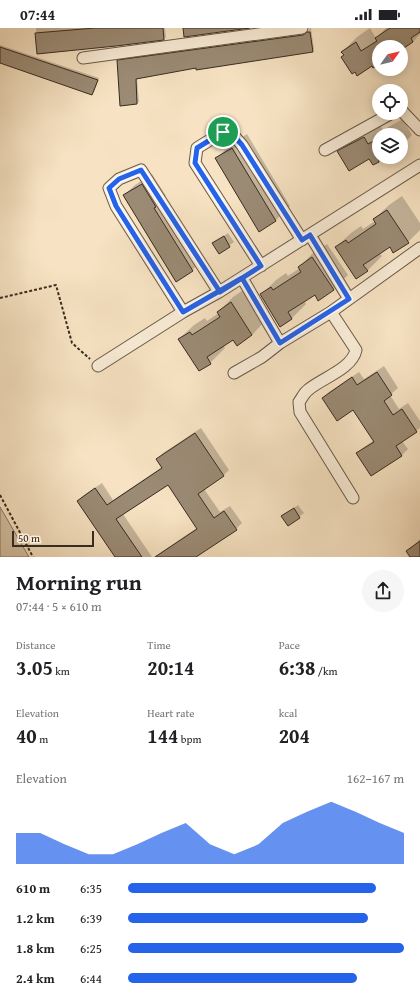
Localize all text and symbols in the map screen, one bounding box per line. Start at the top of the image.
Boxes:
text: 07:44 [20,4,55,25]
north arrow [372,40,408,76]
map controls [372,40,408,164]
button: locate [372,84,408,120]
pin [206,115,240,149]
icon: arrive [212,121,234,143]
button: layers [372,128,408,164]
scale bar [12,529,94,548]
text: 50 m [18,530,40,546]
text: Morning run [16,566,142,598]
button: share [362,570,404,612]
text: 07:44 · 5 × 610 m [16,597,102,616]
text: Distance [16,637,55,653]
text: Time [147,637,171,653]
text: Pace [279,637,300,653]
text: 3.05 [16,653,53,682]
text: 20:14 [147,653,194,682]
text: 6:38 [279,653,315,682]
text: km [53,663,70,679]
text: /km [315,663,338,679]
text: Elevation [16,705,59,721]
text: Heart rate [147,705,195,721]
text: kcal [279,705,297,721]
text: 40 [16,721,37,750]
text: 144 [147,721,178,750]
text: 204 [279,721,310,750]
text: m [37,731,48,747]
text: bpm [178,731,201,747]
text: Elevation [16,769,67,788]
text: 162–167 m [347,769,404,788]
text: 610 m [16,879,50,898]
text: 6:35 [80,879,102,898]
text: 1.2 km [16,909,55,928]
text: 6:39 [80,909,102,928]
text: 1.8 km [16,939,55,958]
text: 6:25 [80,939,102,958]
text: 2.4 km [16,969,55,988]
text: 6:44 [80,969,102,988]

